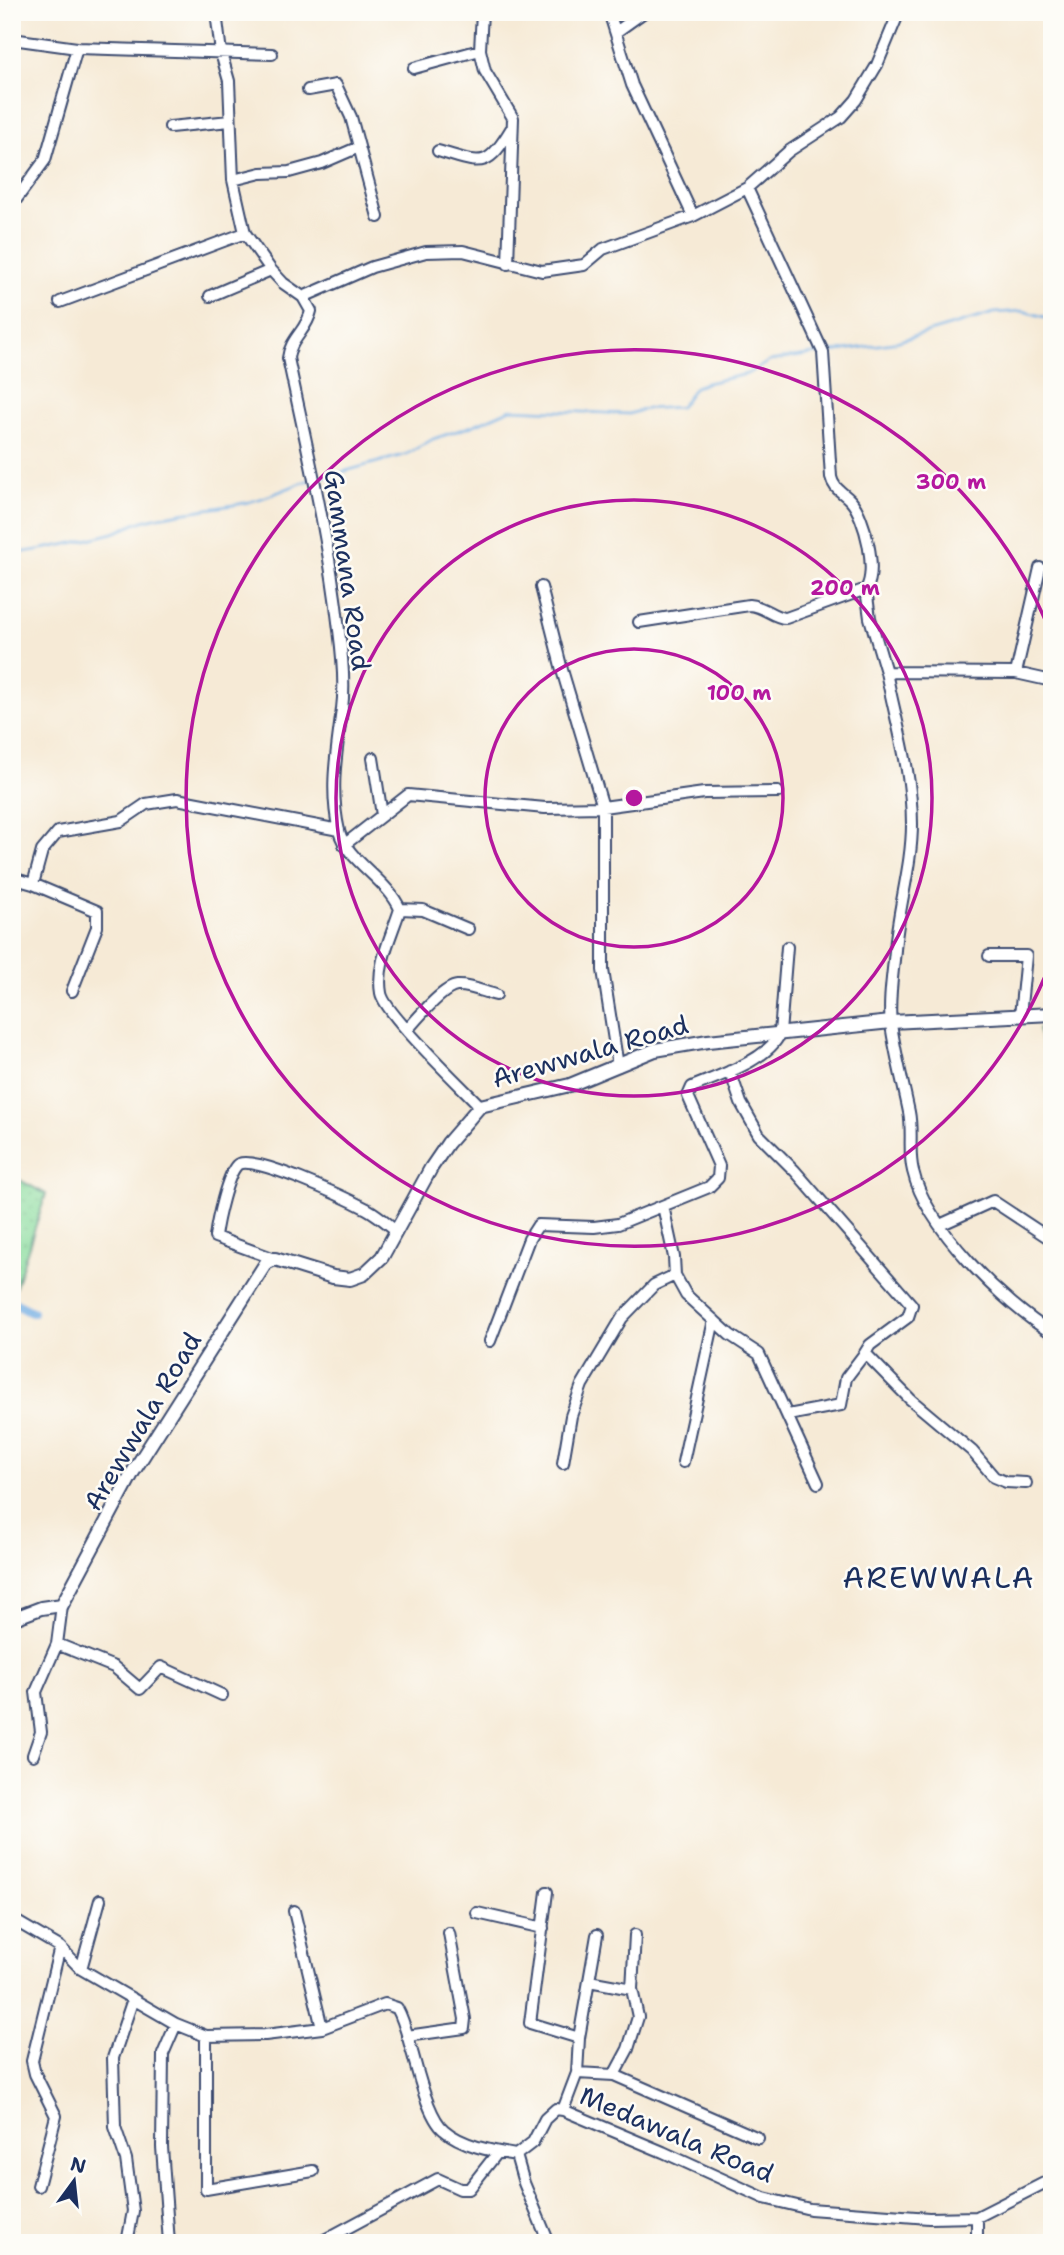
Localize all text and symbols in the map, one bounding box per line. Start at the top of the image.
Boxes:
street label: Gammana Road [317,467,379,673]
text: 300 m [916,468,986,496]
text: 200 m [810,574,880,602]
text: 100 m [707,679,771,707]
centre of rings [622,786,646,810]
street label: Arewwala Road [488,1006,692,1096]
street label: Arewwala Road [75,1325,209,1517]
district label: AREWWALA [843,1557,1035,1598]
street label: Medawala Road [575,2077,779,2191]
north arrow [38,2146,108,2216]
text: N [68,2151,89,2179]

